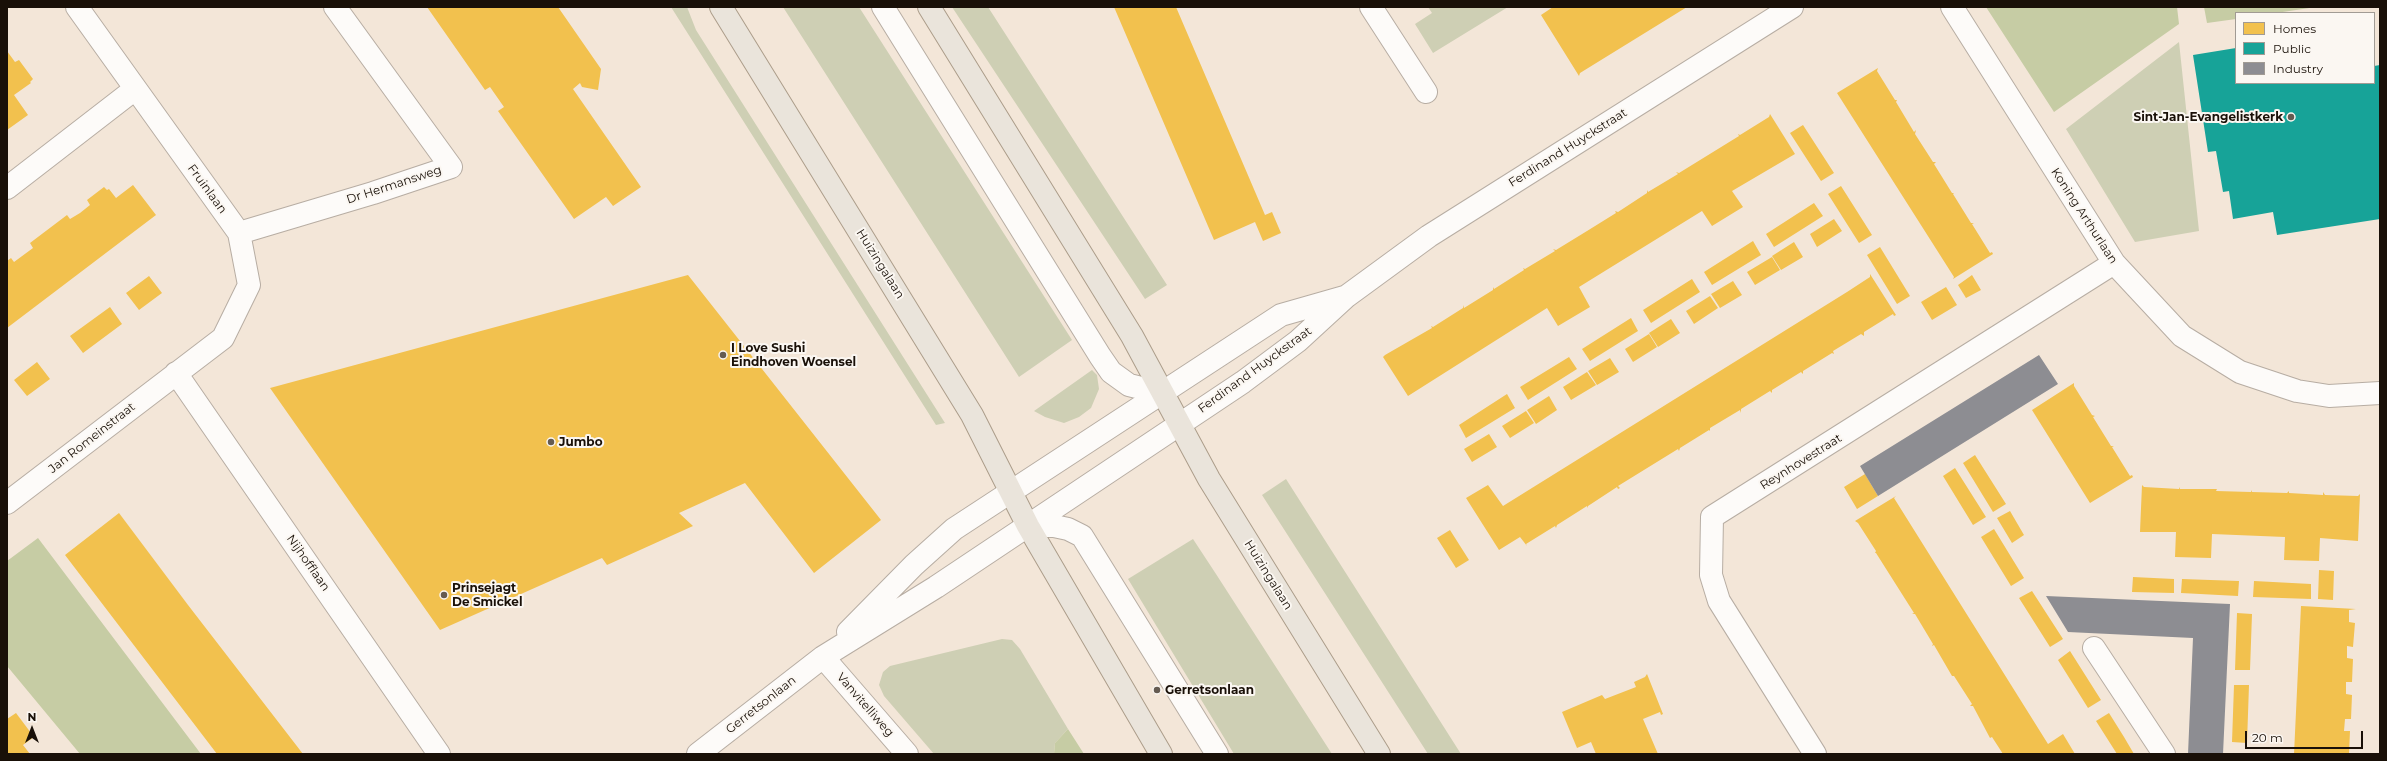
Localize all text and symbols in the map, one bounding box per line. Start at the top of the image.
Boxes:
legend [2235,12,2375,84]
text: Homes [2273,21,2316,36]
text: Public [2273,41,2311,56]
text: Industry [2273,61,2323,76]
street label: Ferdinand Huyckstraat [1506,106,1630,190]
place label: Sint-Jan-Evangelistkerk [2134,110,2283,124]
marker: Sint-Jan-Evangelistkerk [2286,112,2296,122]
street label: Fruinlaan [184,162,230,216]
street label: Dr Hermansweg [345,163,443,207]
street label: Koning Arthurlaan [2048,165,2120,267]
street label: Huizingalaan [853,227,907,301]
street label: Ferdinand Huyckstraat [1195,324,1315,416]
place label: I Love Sushi Eindhoven Woensel [731,341,856,369]
marker: I Love Sushi Eindhoven Woensel [718,350,728,360]
street label: Jan Romeinstraat [46,400,138,476]
street label: Reynhovestraat [1758,431,1844,493]
place label: Jumbo [559,435,603,449]
marker: Jumbo [546,437,556,447]
street label: Nijhofflaan [283,532,333,594]
street label: Huizingalaan [1241,538,1295,612]
place label: Prinsejagt De Smickel [452,581,523,609]
marker: Prinsejagt De Smickel [439,590,449,600]
street label: Vanvitelliweg [833,670,897,740]
street label: Gerretsonlaan [723,673,799,737]
place label: Gerretsonlaan [1165,683,1254,697]
marker: Gerretsonlaan [1152,685,1162,695]
north arrow [12,709,52,749]
text: N [28,710,36,724]
scale bar [2247,723,2365,749]
text: 20 m [2252,730,2283,745]

